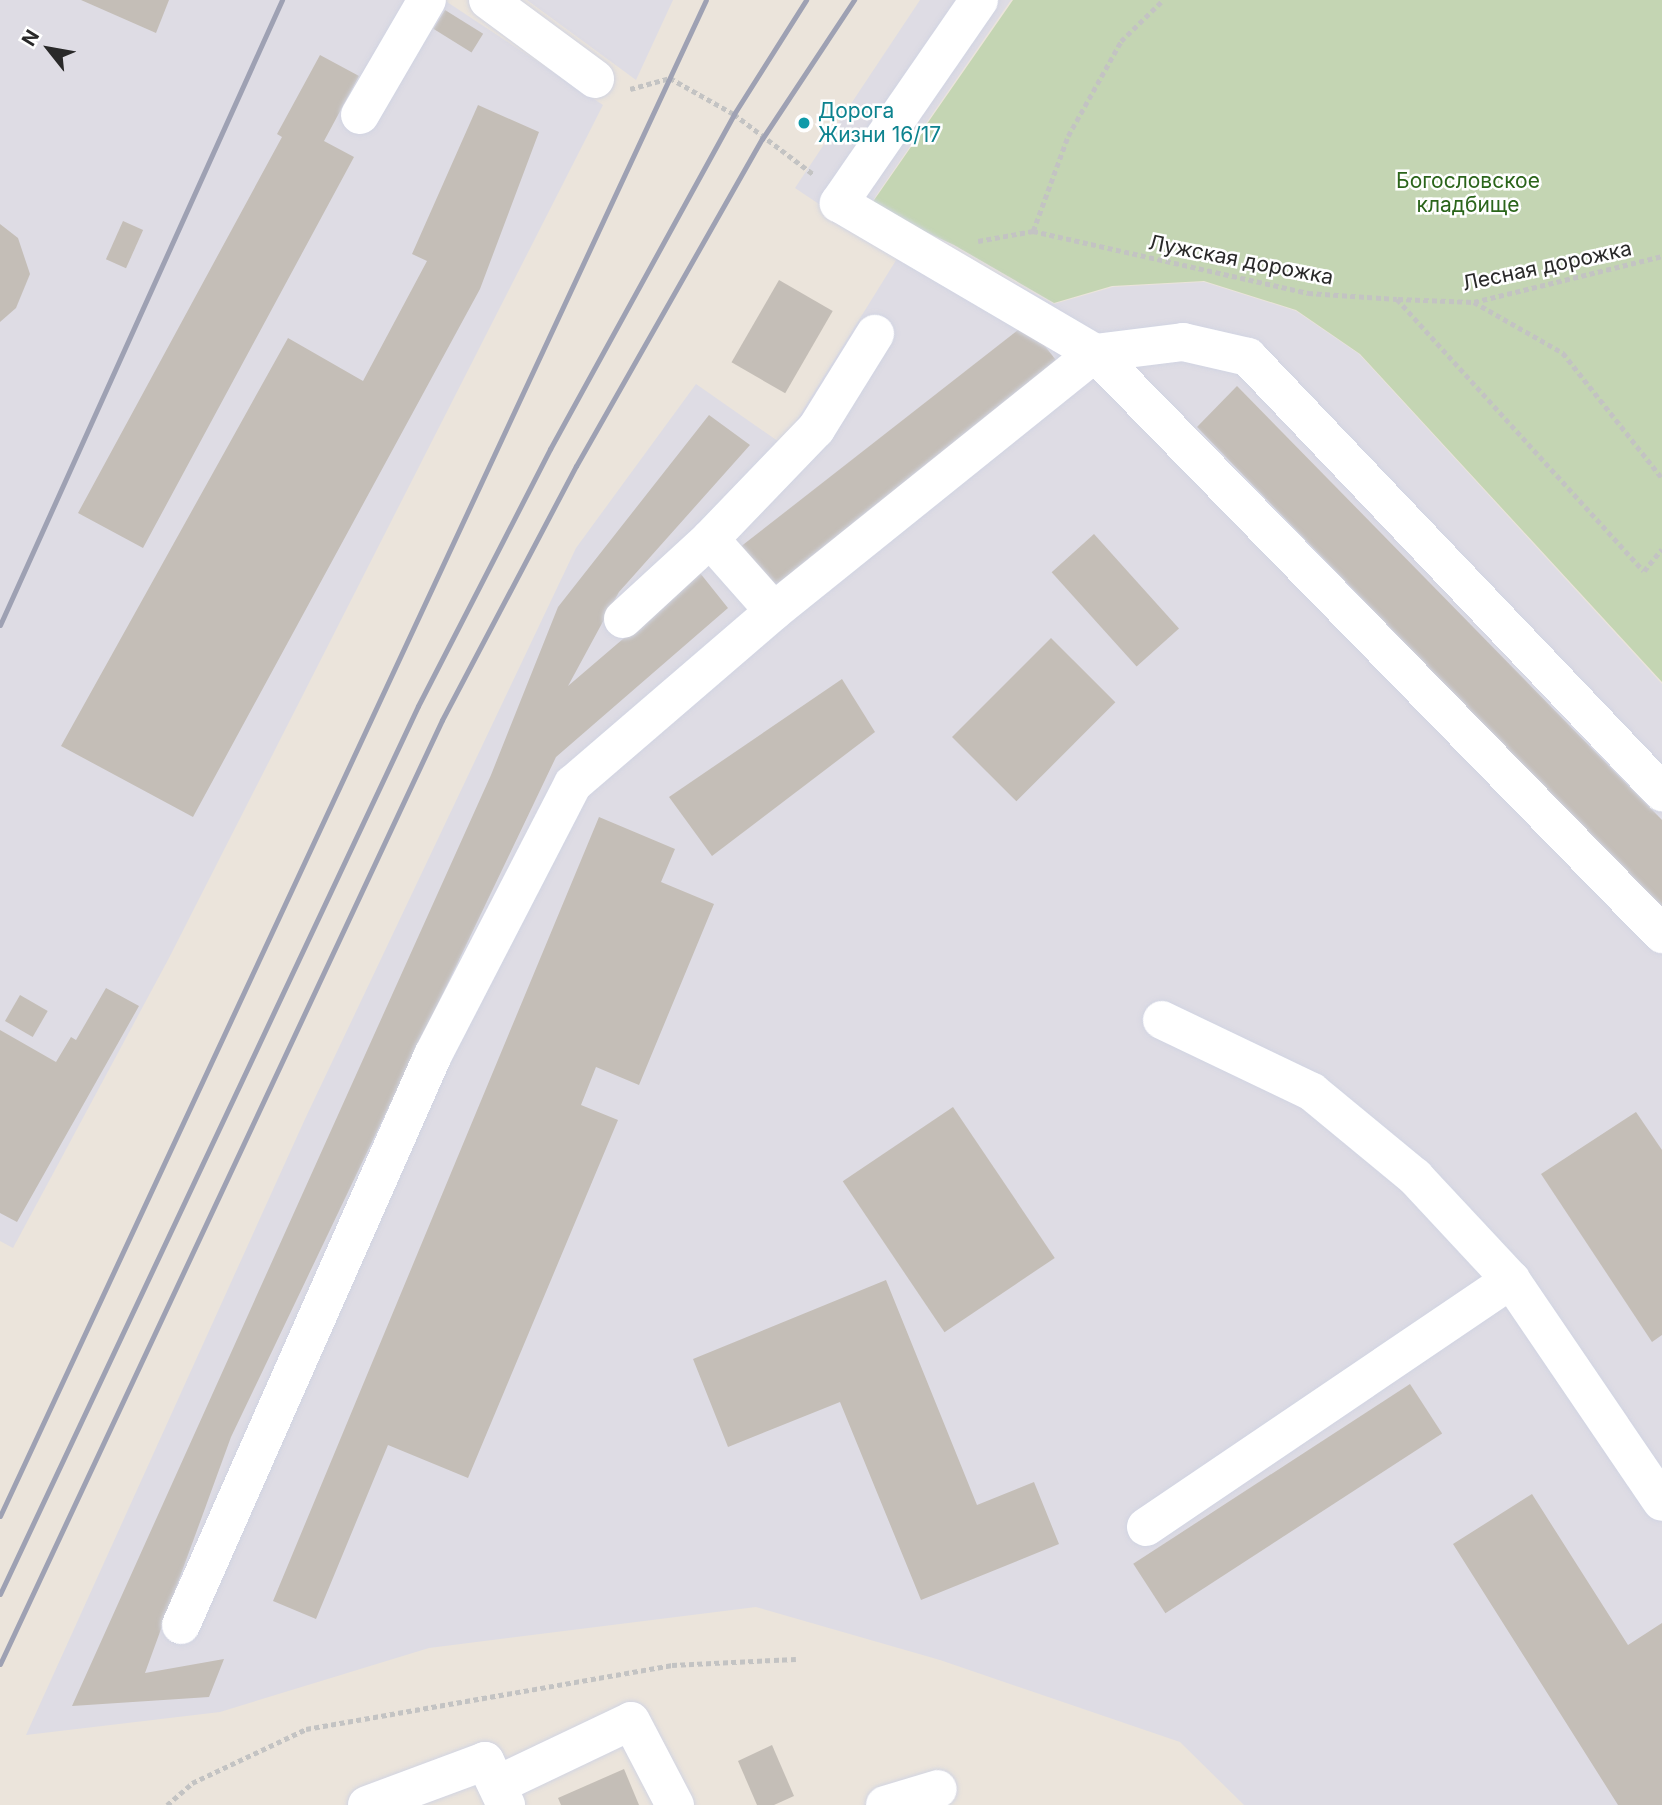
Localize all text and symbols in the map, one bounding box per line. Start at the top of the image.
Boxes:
north arrow [14,14,84,84]
text: N [17,26,44,50]
place label: Дорога Жизни 16/17 [818,98,941,148]
marker: Дорога Жизни 16/17 [796,115,812,131]
park label: Богословское кладбище [1396,168,1540,218]
street label: Лужская дорожка [1146,230,1336,290]
street label: Лесная дорожка [1460,236,1634,296]

